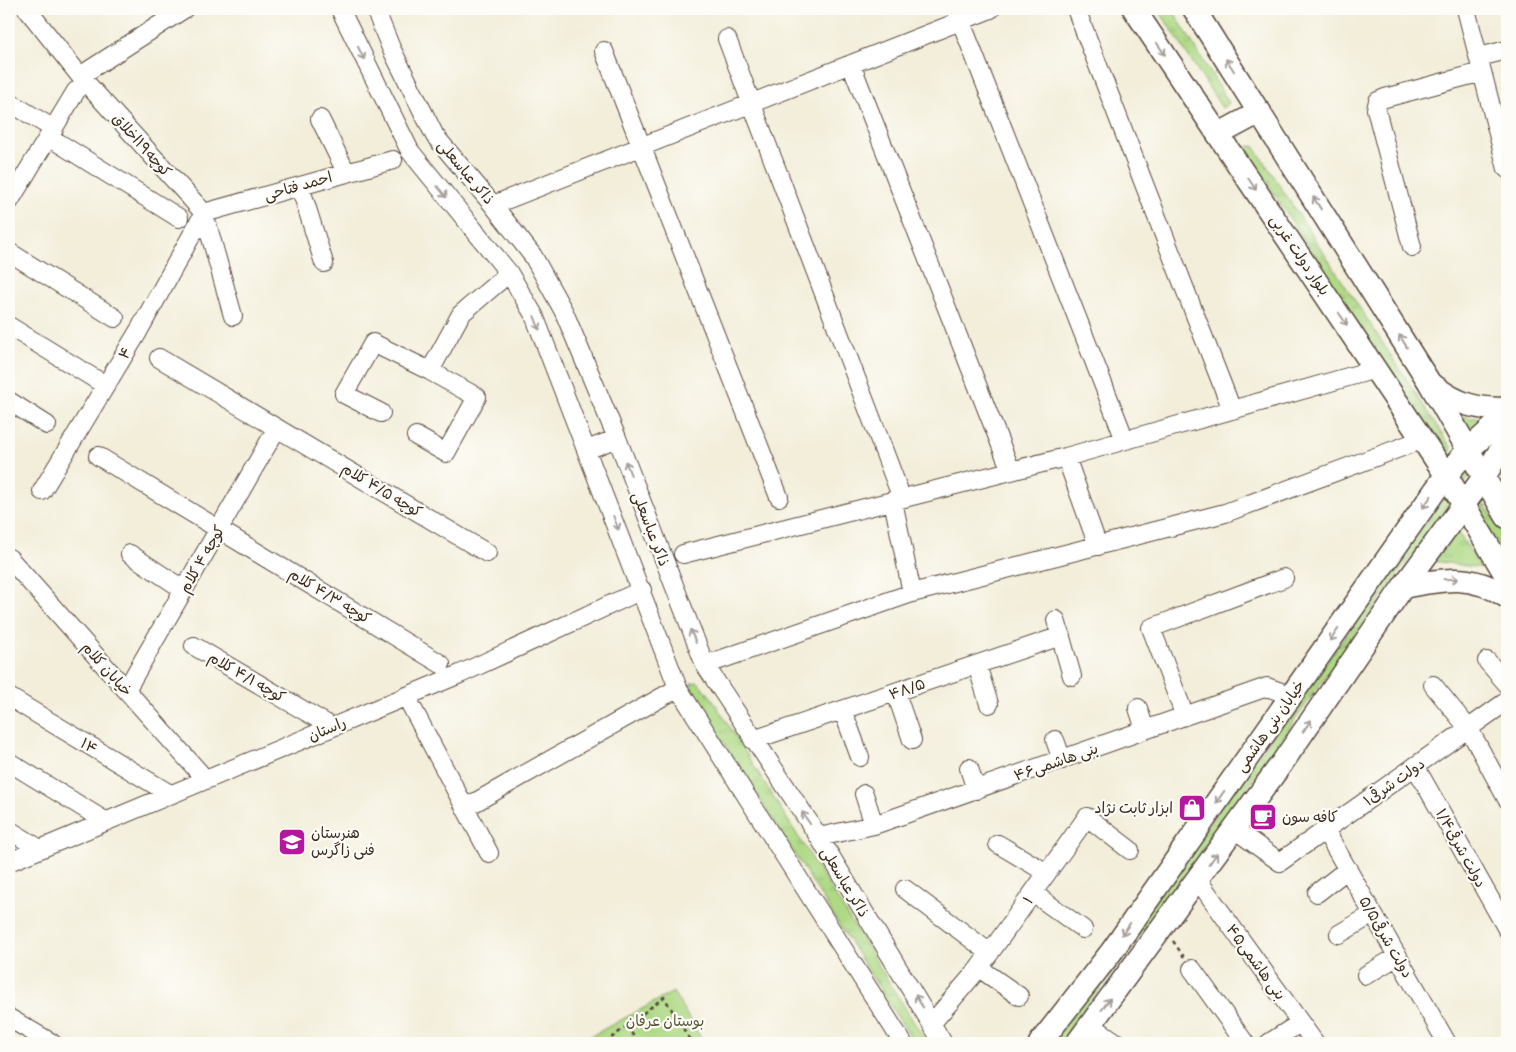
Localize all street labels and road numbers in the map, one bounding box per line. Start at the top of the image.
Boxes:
street label: کوچه۱۹اخلاق [108,109,175,181]
street label: ذاکر عباسعلی [433,136,498,208]
street label: احمد فتاحی [262,168,335,205]
street label: بلوار دولت غربی [1265,211,1334,299]
street label: ۴ [114,344,136,363]
street label: کوچه ۴/۵ کلام [337,459,426,523]
street label: ذاکر عباسعلی [628,489,673,569]
street label: کوچه ۴ کلام [175,522,230,597]
street label: کوچه ۴/۳ کلام [285,564,374,629]
street label: خیابان کلام [76,638,136,701]
street label: کوچه ۴/۱ کلام [204,648,289,708]
street label: ۴۸/۵ [886,674,928,705]
street label: خیابان بنی هاشمی [1232,677,1309,776]
street label: راستان [305,713,349,746]
street label: ۱۴ [77,734,101,759]
street label: بنی هاشمی۴۶ [1011,739,1101,786]
street label: ۱دولت شرقی [1359,753,1429,810]
street label: ۱/۴دولت شرقی [1431,804,1492,891]
street label: ذاکر عباسعلی [816,844,873,921]
street label: ۵/۵دولت شرقی [1354,892,1418,982]
street label: ۱ [1019,893,1038,908]
street label: بنی هاشمی۴۵ [1222,921,1290,1004]

